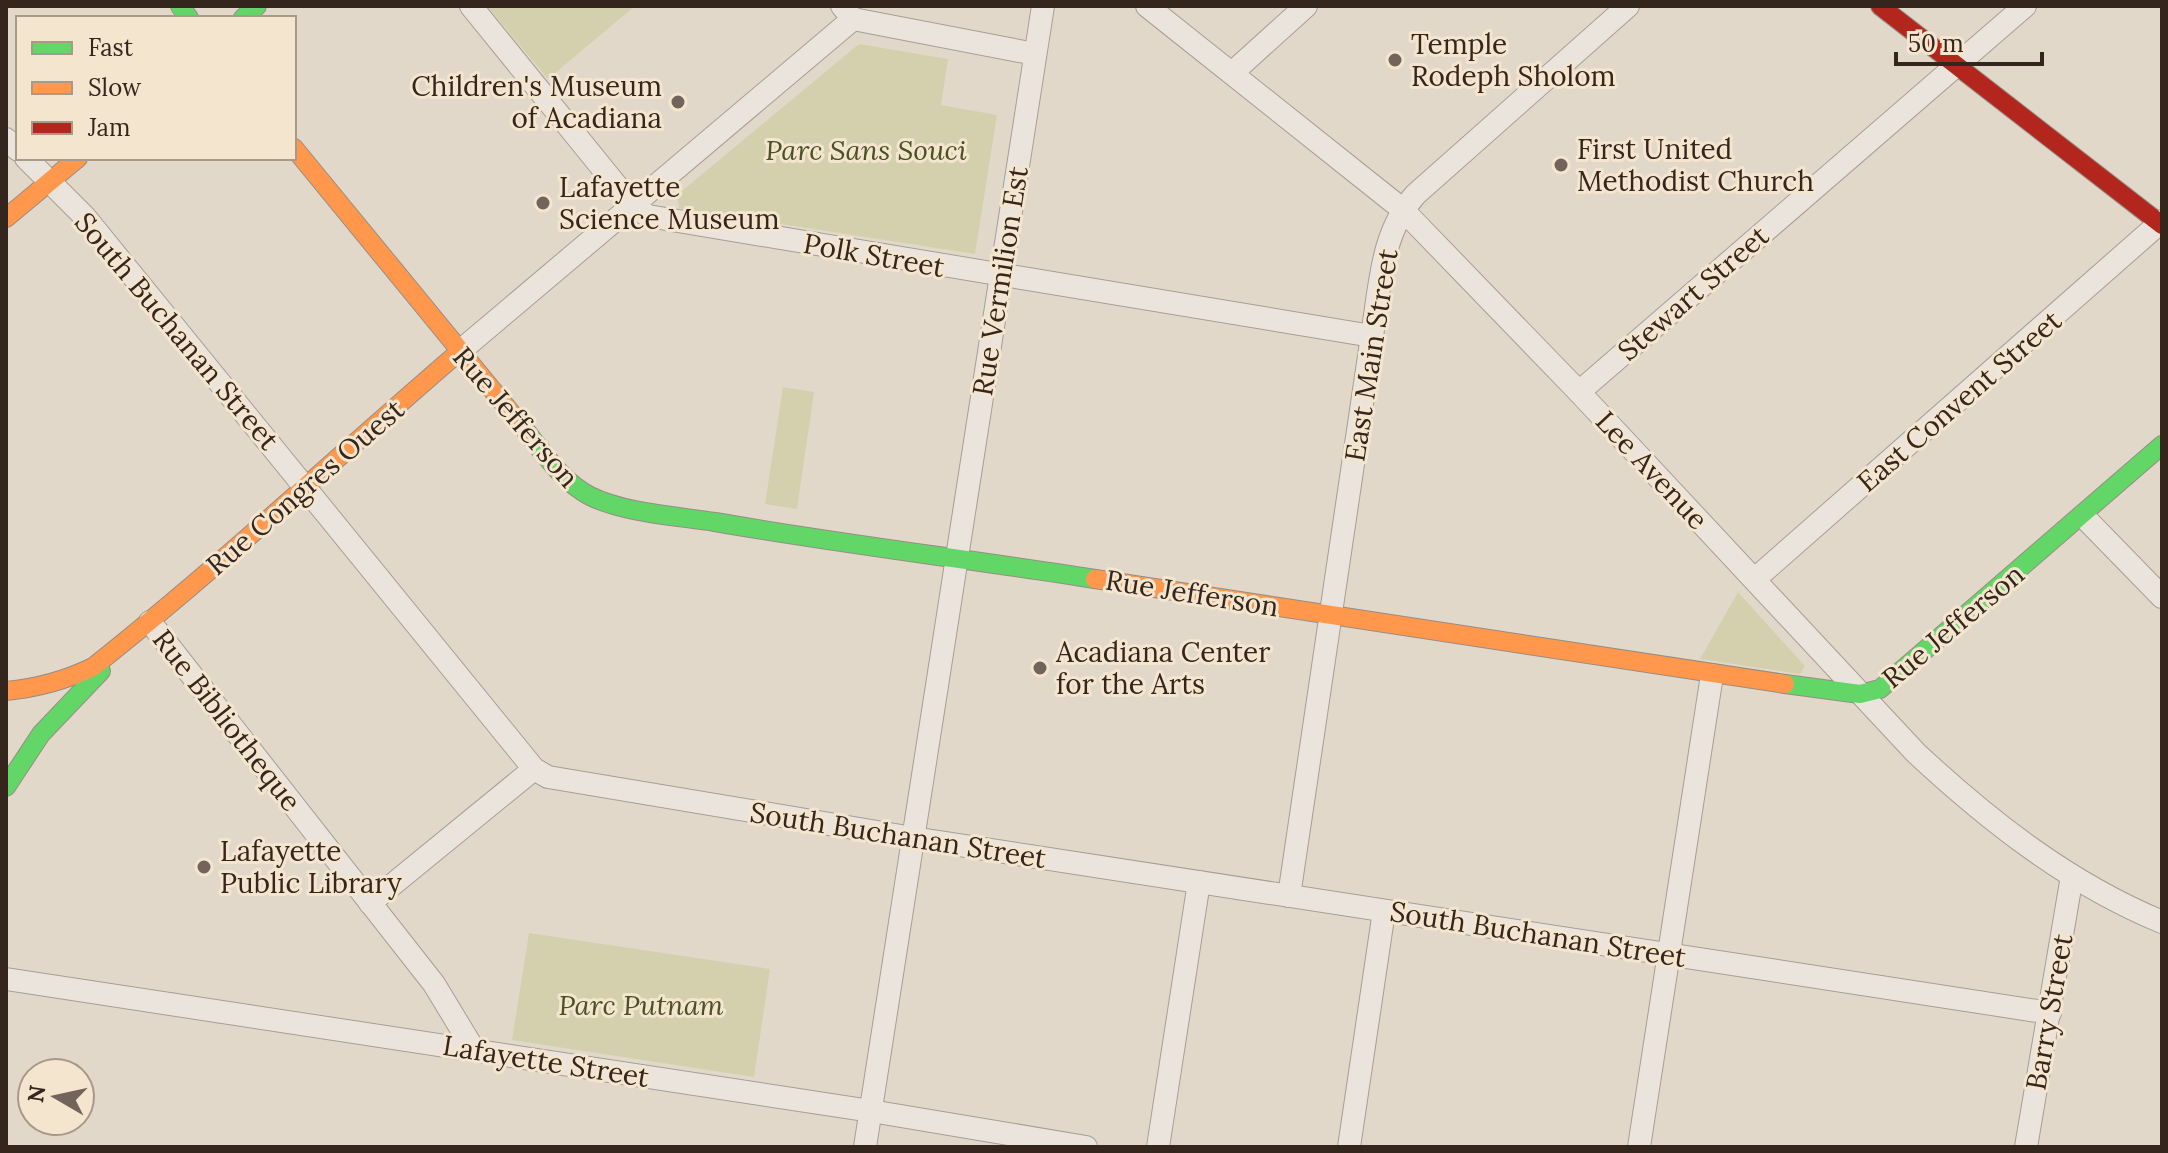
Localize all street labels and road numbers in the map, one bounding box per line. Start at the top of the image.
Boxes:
street label: Rue Vermilion Est [964,164,1036,398]
street label: South Buchanan Street [67,205,287,457]
street label: Stewart Street [1610,218,1776,368]
street label: Polk Street [801,225,947,285]
street label: East Main Street [1336,246,1406,464]
street label: East Convent Street [1849,302,2069,500]
street label: Rue Jefferson [445,339,587,495]
street label: Rue Congres Ouest [199,391,412,583]
street label: Lee Avenue [1588,403,1716,537]
street label: Rue Jefferson [1874,556,2032,696]
street label: Rue Jefferson [1103,562,1281,624]
street label: Rue Bibliotheque [145,622,309,818]
street label: South Buchanan Street [747,794,1049,876]
street label: South Buchanan Street [1387,893,1689,975]
street label: Barry Street [2018,931,2080,1093]
street label: Lafayette Street [440,1027,652,1095]

